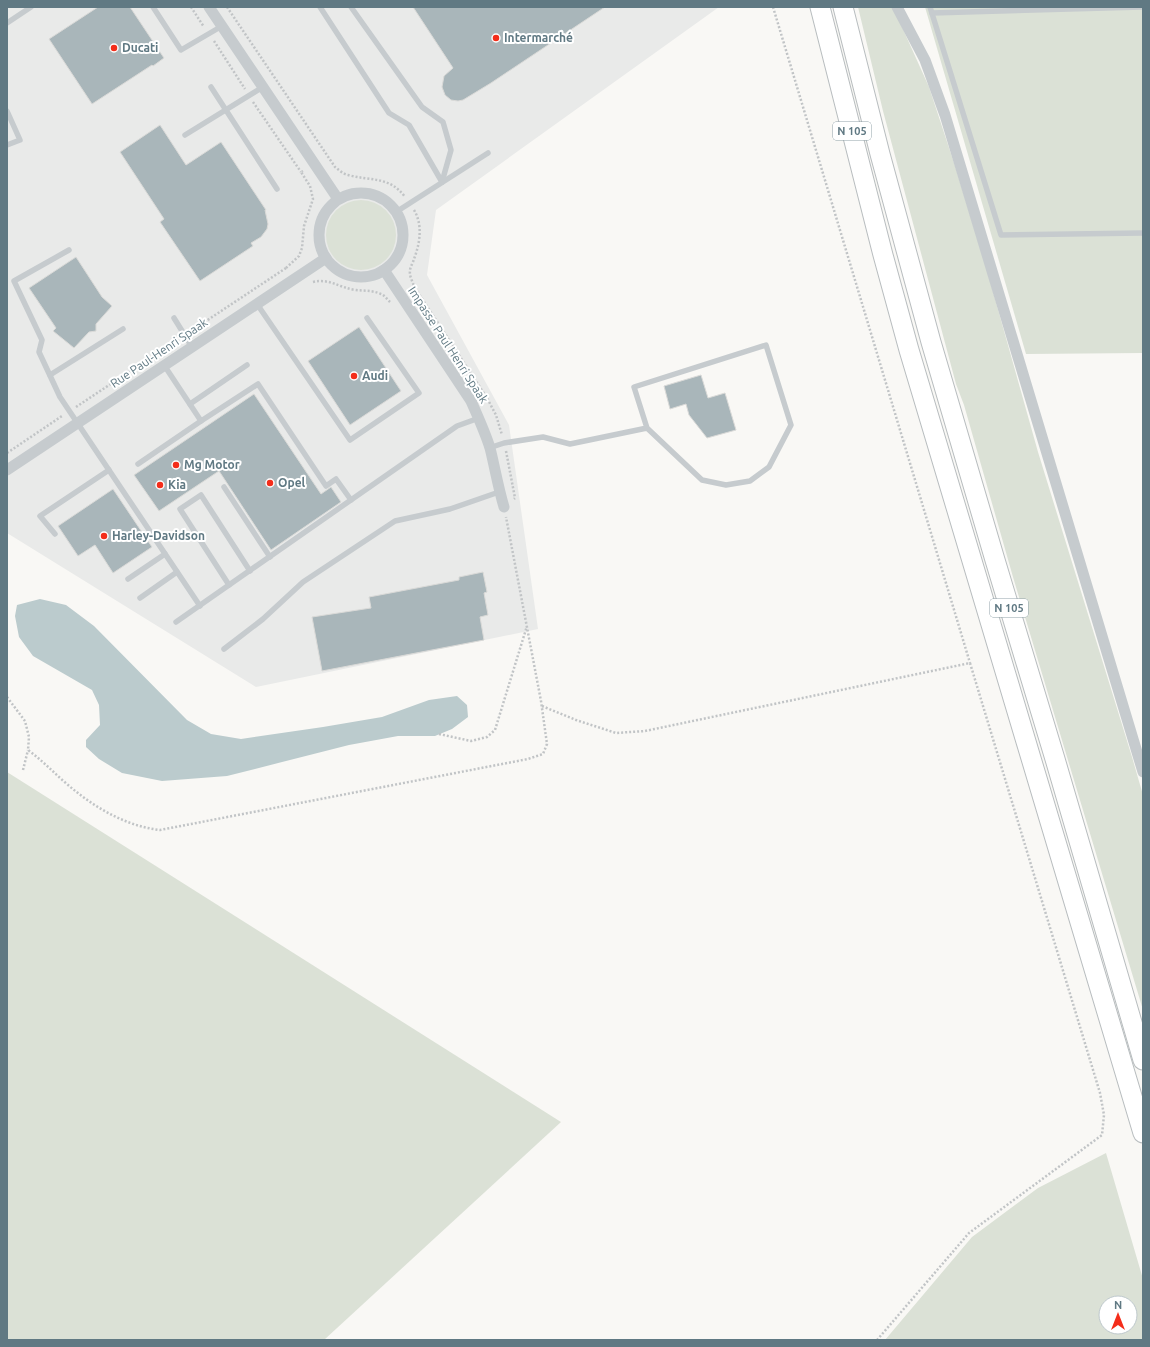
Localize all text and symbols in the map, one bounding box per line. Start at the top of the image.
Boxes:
place label: Intermarché [504,31,573,44]
marker: Intermarché [491,33,501,43]
place label: Ducati [122,41,158,54]
marker: Ducati [109,43,119,53]
road number: N 105 [833,122,871,140]
street label: Impasse Paul Henri Spaak [406,284,491,405]
street label: Rue Paul-Henri Spaak [108,315,210,390]
place label: Audi [362,369,388,382]
marker: Audi [349,371,359,381]
place label: Mg Motor [184,458,240,471]
marker: Mg Motor [171,460,181,470]
place label: Opel [278,476,306,489]
place label: Kia [168,478,186,491]
marker: Opel [265,478,275,488]
marker: Kia [155,480,165,490]
place label: Harley-Davidson [112,529,205,542]
marker: Harley-Davidson [99,531,109,541]
road number: N 105 [990,599,1028,617]
north arrow [1098,1295,1138,1335]
text: N [1114,1299,1122,1311]

